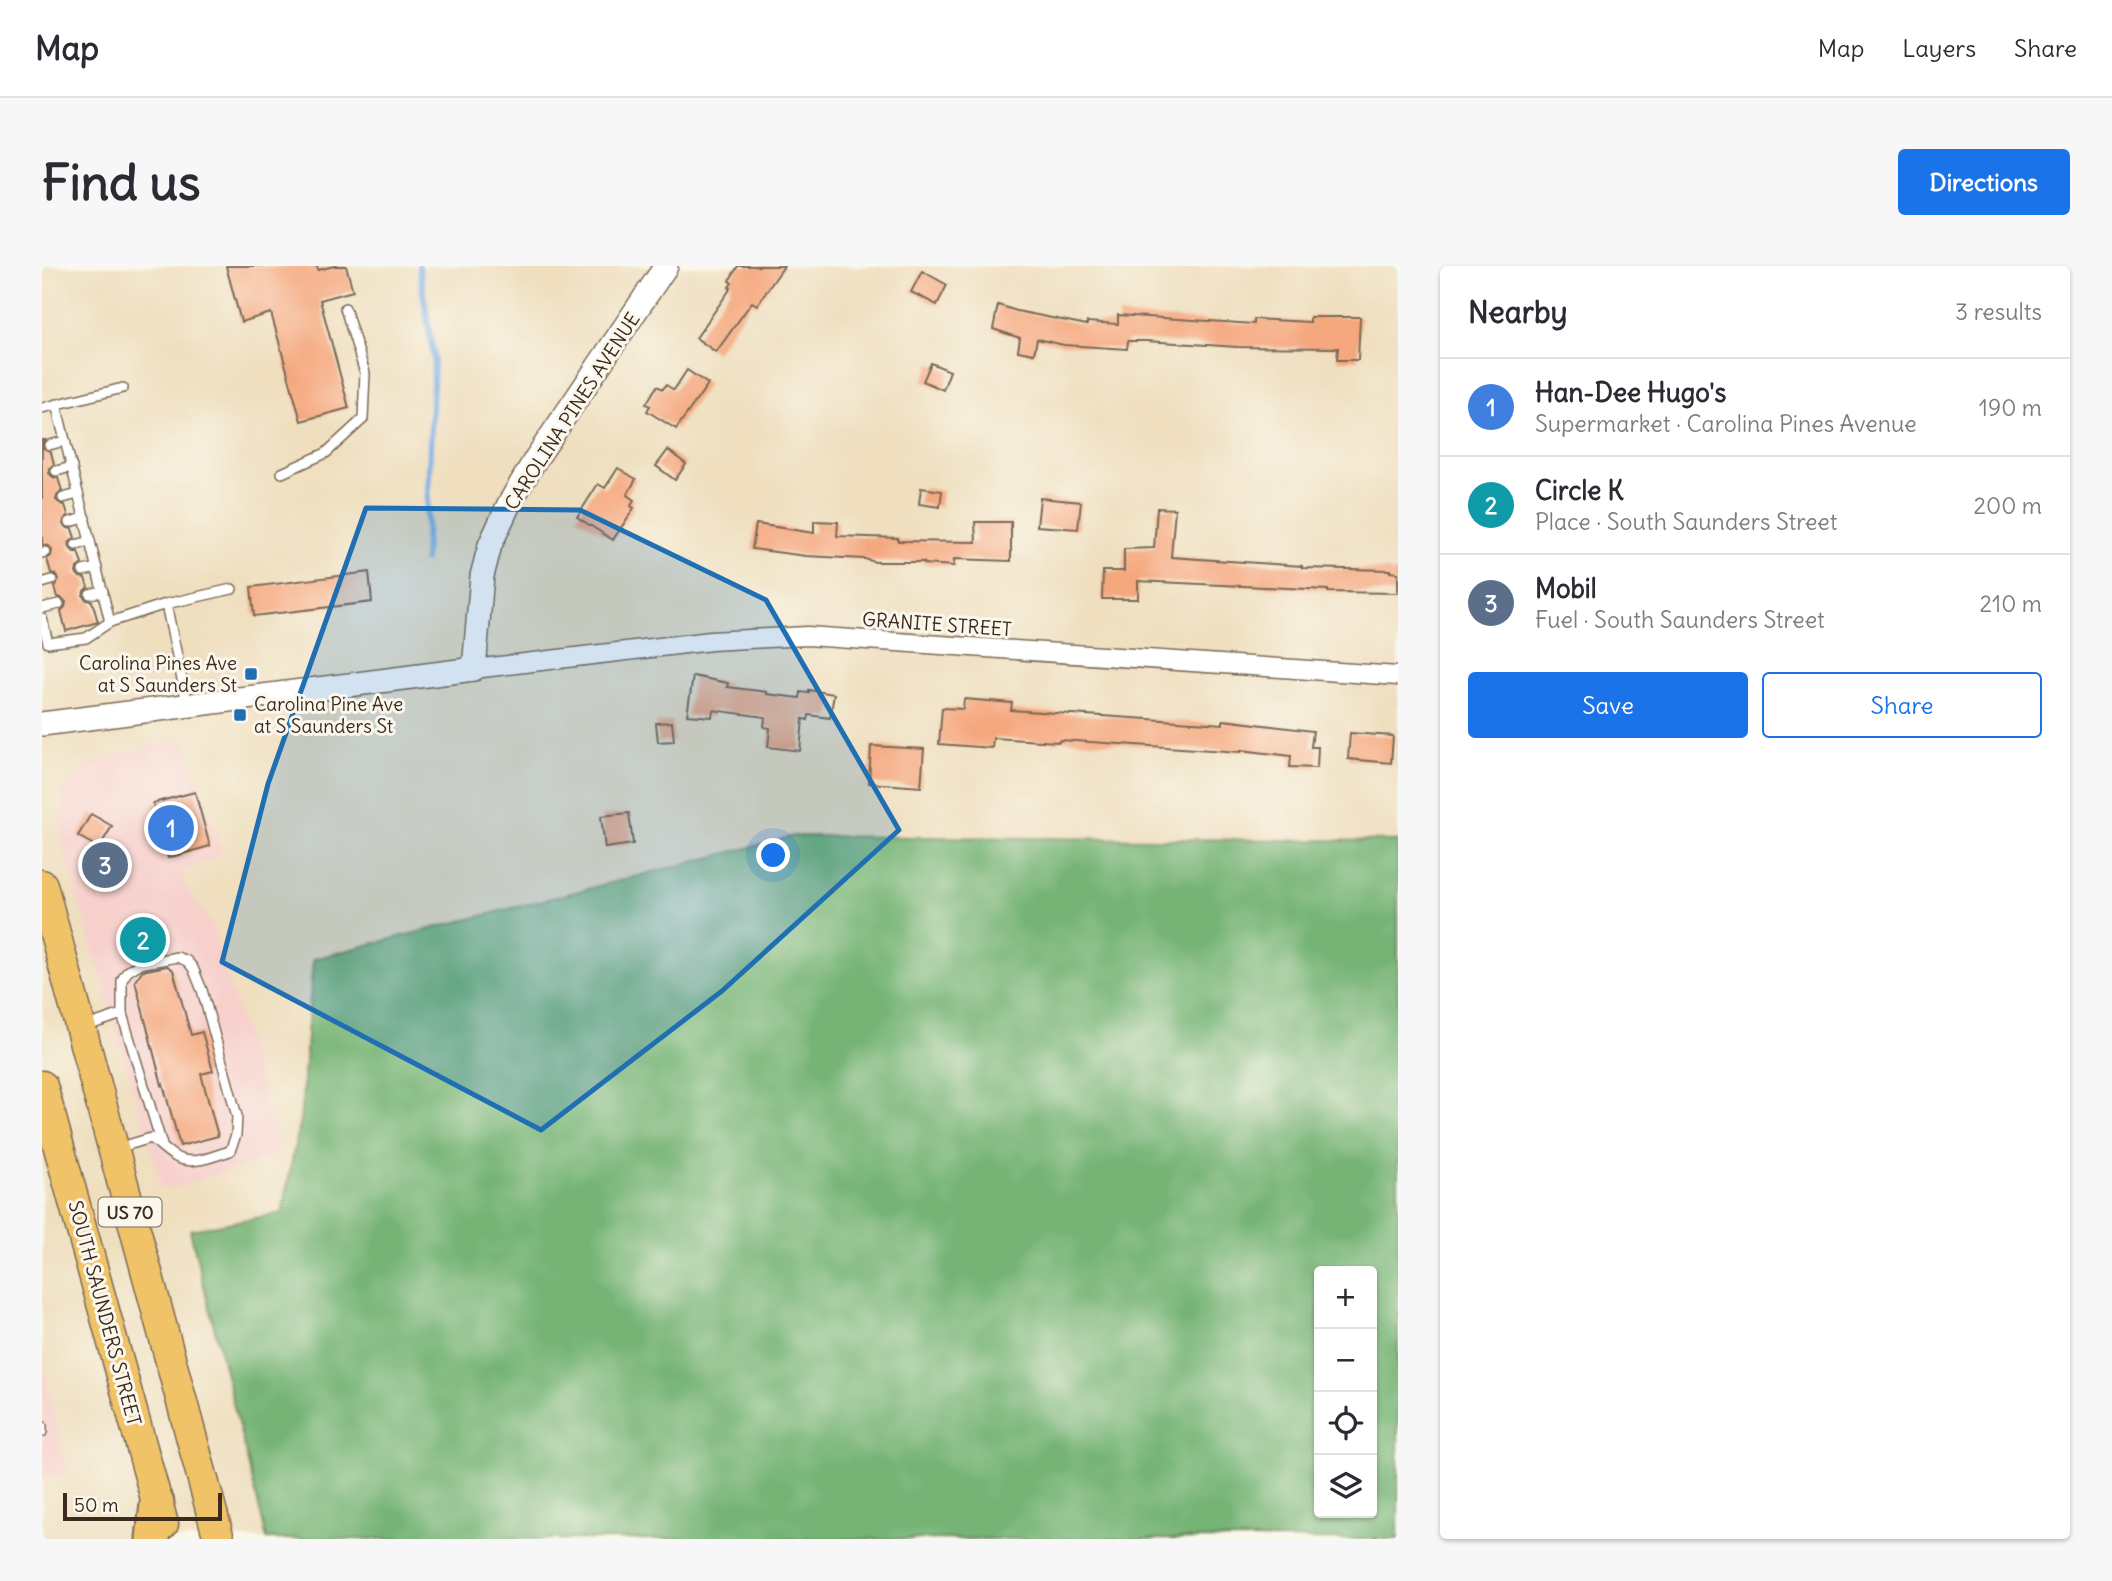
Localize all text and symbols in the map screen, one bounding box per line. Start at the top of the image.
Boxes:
text: Map [35,27,99,69]
text: Map [1818,33,1864,63]
text: Layers [1902,33,1976,63]
text: Share [2014,33,2077,63]
button: Directions [1898,149,2070,215]
text: Find us [42,152,200,213]
text: Nearby [1468,293,1568,331]
text: 3 results [1955,297,2042,326]
street label: CAROLINA PINES AVENUE [499,308,645,514]
text: Han-Dee Hugo's [1535,376,1726,409]
text: 1 [1486,393,1496,422]
text: 190 m [1979,393,2042,422]
text: Supermarket · Carolina Pines Avenue [1535,409,1917,438]
text: Circle K [1535,474,1624,507]
text: 2 [1485,491,1497,520]
text: 200 m [1973,491,2042,520]
text: Place · South Saunders Street [1535,507,1837,536]
text: Mobil [1535,572,1597,605]
text: 3 [1484,589,1498,618]
text: 210 m [1979,589,2042,618]
text: Fuel · South Saunders Street [1535,605,1825,634]
street label: GRANITE STREET [861,607,1013,641]
place label: Carolina Pines Ave at S Saunders St [79,651,237,697]
marker: Carolina Pines Ave at S Saunders St [243,666,259,682]
button: Save [1468,672,1748,738]
button: Share [1762,672,2042,738]
place label: Carolina Pine Ave at S Saunders St [254,692,403,738]
marker: Carolina Pine Ave at S Saunders St [232,707,248,723]
pin: 1 [148,802,194,854]
your location [756,838,790,872]
pin: 3 [82,839,128,891]
pin: 2 [120,914,166,966]
road number: US 70 [98,1197,161,1226]
street label: SOUTH SAUNDERS STREET [63,1198,147,1428]
map controls [1314,1266,1377,1518]
button: + [1314,1266,1377,1329]
button: − [1314,1329,1377,1392]
button: locate [1314,1392,1377,1455]
button: layers [1314,1455,1377,1518]
scale bar [63,1490,222,1522]
text: 50 m [74,1493,119,1517]

